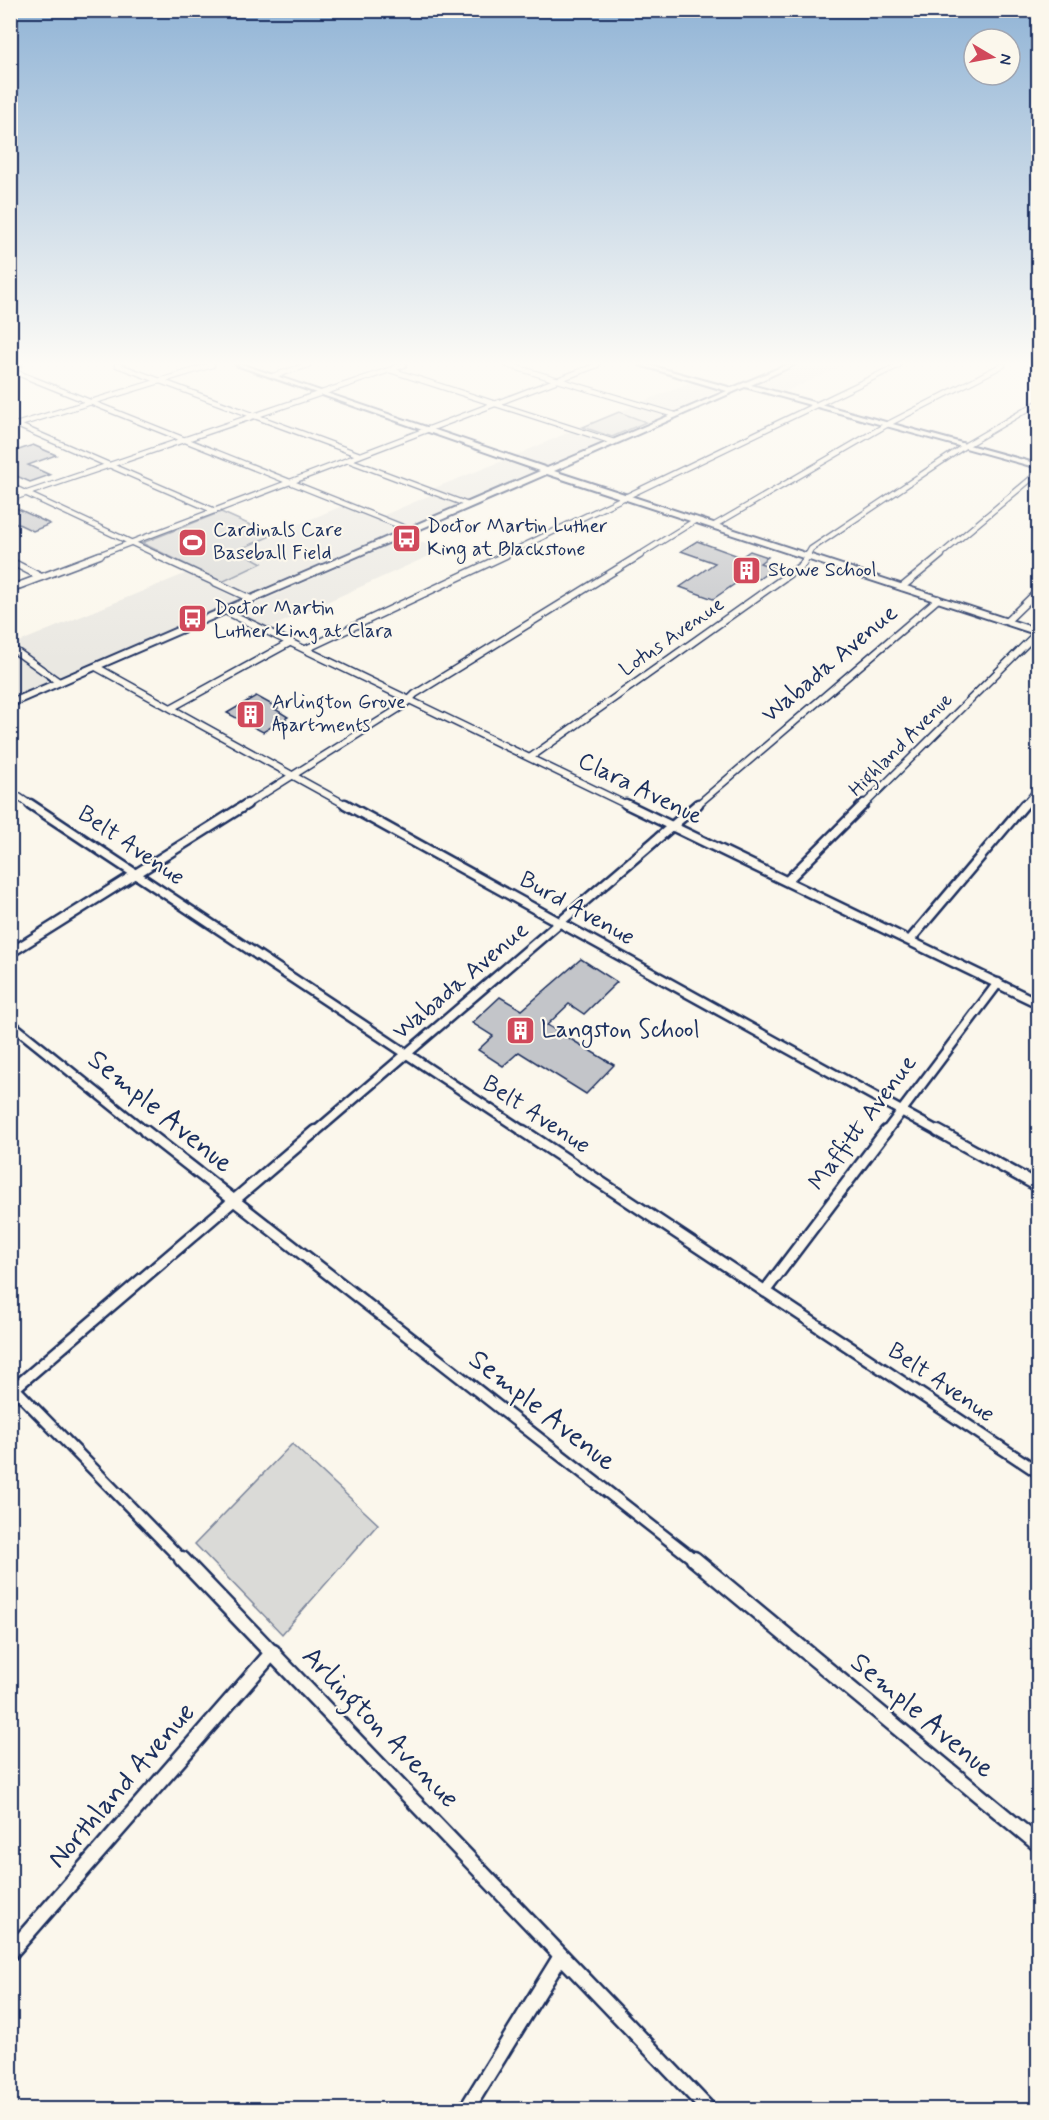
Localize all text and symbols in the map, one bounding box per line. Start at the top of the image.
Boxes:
north arrow [962,27,1022,87]
text: N [994,52,1017,66]
place label: Doctor Martin Luther King at Blackstone [427,513,608,564]
place label: Cardinals Care Baseball Field [213,517,343,567]
bus stop icon: Doctor Martin Luther King at Blackstone [390,522,422,554]
sports icon: Cardinals Care Baseball Field [176,526,208,558]
building icon: Stowe School [731,554,763,586]
place label: Stowe School [768,557,877,584]
street label: Lotus Avenue [614,591,730,683]
place label: Doctor Martin Luther King at Clara [214,595,393,645]
street label: Wabada Avenue [755,598,905,730]
bus stop icon: Doctor Martin Luther King at Clara [177,603,209,635]
street label: Highland Avenue [843,687,960,804]
place label: Arlington Grove Apartments [272,689,406,740]
building icon: Arlington Grove Apartments [235,698,267,730]
street label: Clara Avenue [572,745,708,833]
street label: Belt Avenue [71,799,191,893]
street label: Burd Avenue [514,865,640,953]
street label: Wabada Avenue [386,915,536,1047]
building icon: Langston School [504,1014,536,1046]
place label: Langston School [541,1015,700,1048]
street label: Semple Avenue [79,1042,241,1182]
street label: Maffitt Avenue [802,1049,924,1197]
street label: Belt Avenue [476,1069,596,1161]
street label: Belt Avenue [881,1336,1001,1430]
street label: Semple Avenue [461,1342,623,1480]
street label: Arlington Avenue [291,1639,467,1819]
street label: Semple Avenue [842,1645,1002,1787]
street label: Northland Avenue [40,1695,204,1877]

